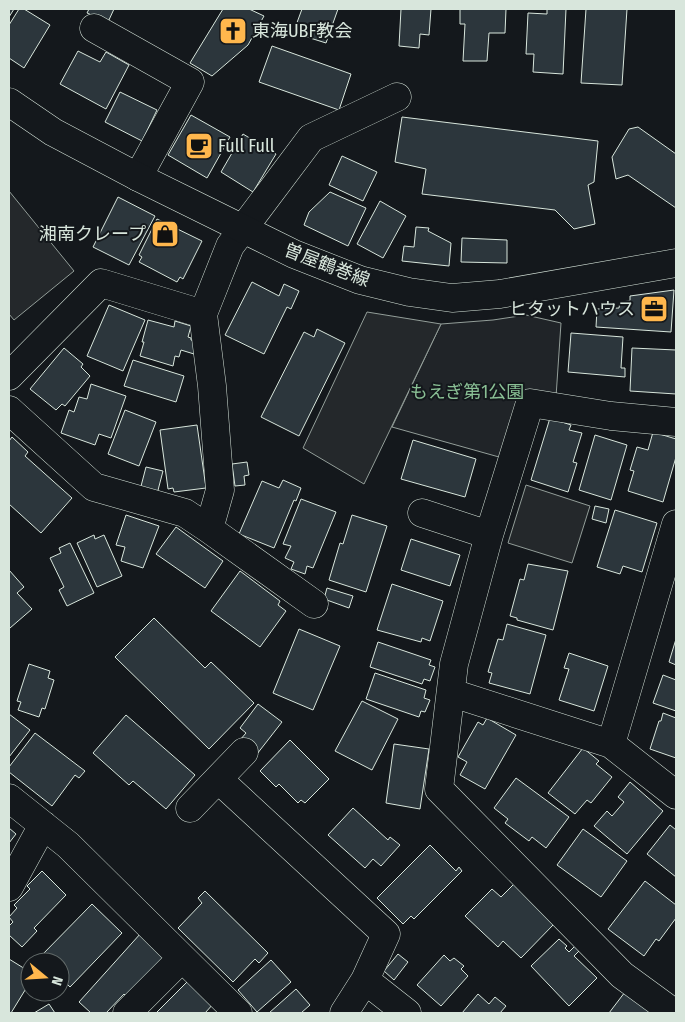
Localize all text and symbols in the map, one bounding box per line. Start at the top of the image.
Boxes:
church icon: 東海UBF教会 [218,16,248,46]
place label: 東海UBF教会 [252,20,352,42]
cafe icon: Full Full [184,131,214,161]
place label: Full Full [218,135,275,157]
shop icon: 湘南クレープ [150,219,180,249]
place label: 湘南クレープ [39,223,146,245]
street label: 曽屋鶴巻線 [281,239,373,291]
office icon: ヒタットハウス [639,294,669,324]
place label: ヒタットハウス [509,298,635,320]
park label: もえぎ第1公園 [410,381,524,403]
north arrow [20,952,70,1002]
text: N [48,974,66,987]

